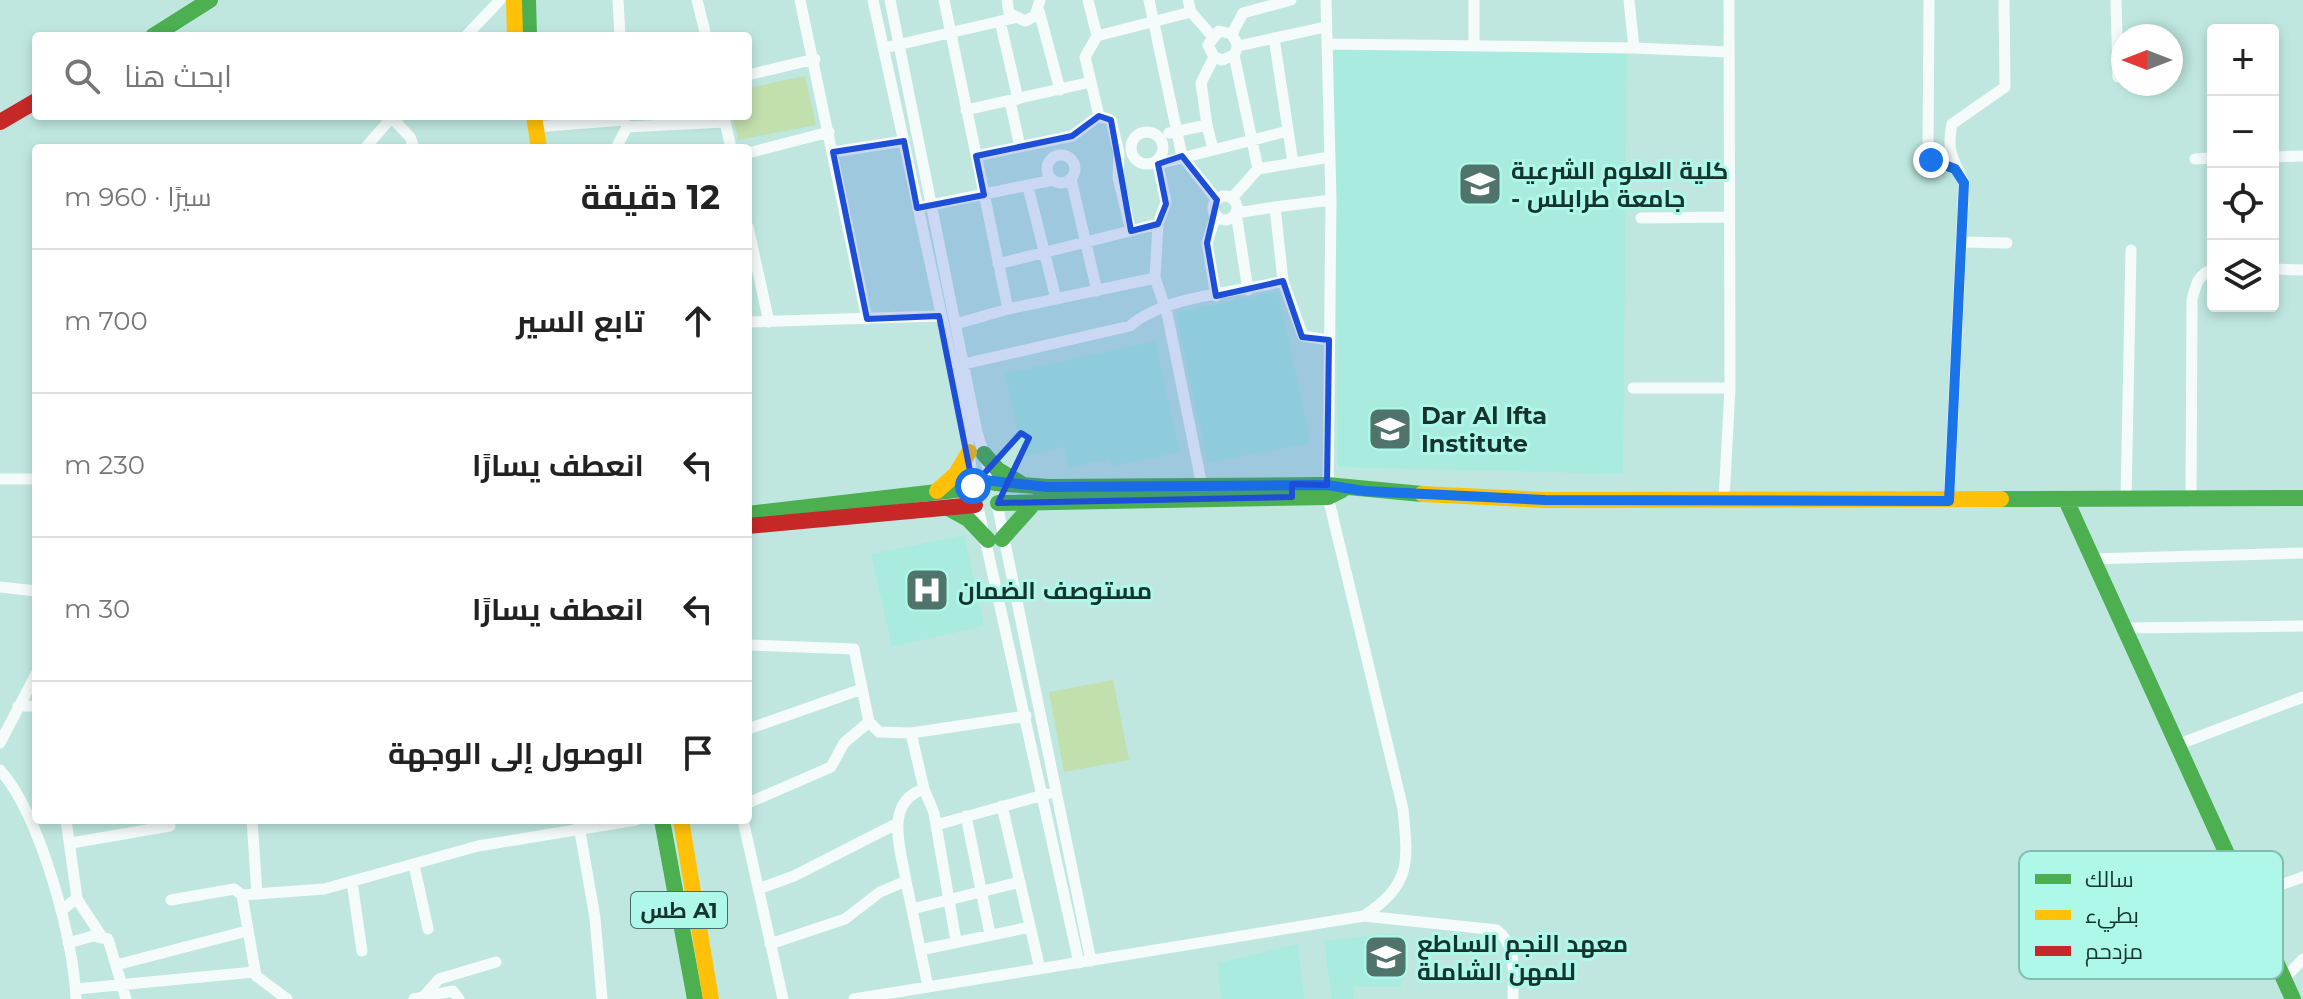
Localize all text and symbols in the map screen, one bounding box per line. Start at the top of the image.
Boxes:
north arrow [2111,24,2183,96]
map controls [2207,24,2279,312]
button: + [2207,24,2279,96]
search box [32,32,752,120]
icon: search [60,54,104,98]
text: ابحث هنا [124,58,232,95]
button: − [2207,96,2279,168]
route end [1913,142,1949,178]
place label: كلية العلوم الشرعية - جامعة طرابلس [1511,156,1729,213]
school or university icon: كلية العلوم الشرعية - جامعة طرابلس [1456,160,1504,208]
button: locate [2207,168,2279,240]
text: 12 دقيقة [581,176,720,218]
text: سيرًا · 960 m [64,181,211,213]
button: layers [2207,240,2279,312]
icon: ahead [676,299,720,343]
text: تابع السير [516,303,644,340]
text: 700 m [64,305,148,337]
place label: Dar Al Ifta Institute [1421,401,1547,458]
school or university icon: Dar Al Ifta Institute [1366,405,1414,453]
icon: left [676,443,720,487]
text: انعطف يسارًا [472,447,644,484]
text: 230 m [64,449,145,481]
route start [955,468,991,504]
hospital icon: مستوصف الضمان [903,566,951,614]
place label: مستوصف الضمان [958,576,1152,605]
icon: left [676,587,720,631]
text: انعطف يسارًا [472,591,644,628]
text: 30 m [64,593,130,625]
icon: arrive [676,731,720,775]
text: الوصول إلى الوجهة [388,735,644,772]
legend [2019,851,2283,979]
text: سالك [2085,866,2134,893]
road number: طس A1 [631,892,727,928]
text: بطيء [2085,902,2139,932]
place label: معهد النجم الساطع للمهن الشاملة [1417,929,1628,986]
school or university icon: معهد النجم الساطع للمهن الشاملة [1362,933,1410,981]
text: مزدحم [2085,938,2143,967]

